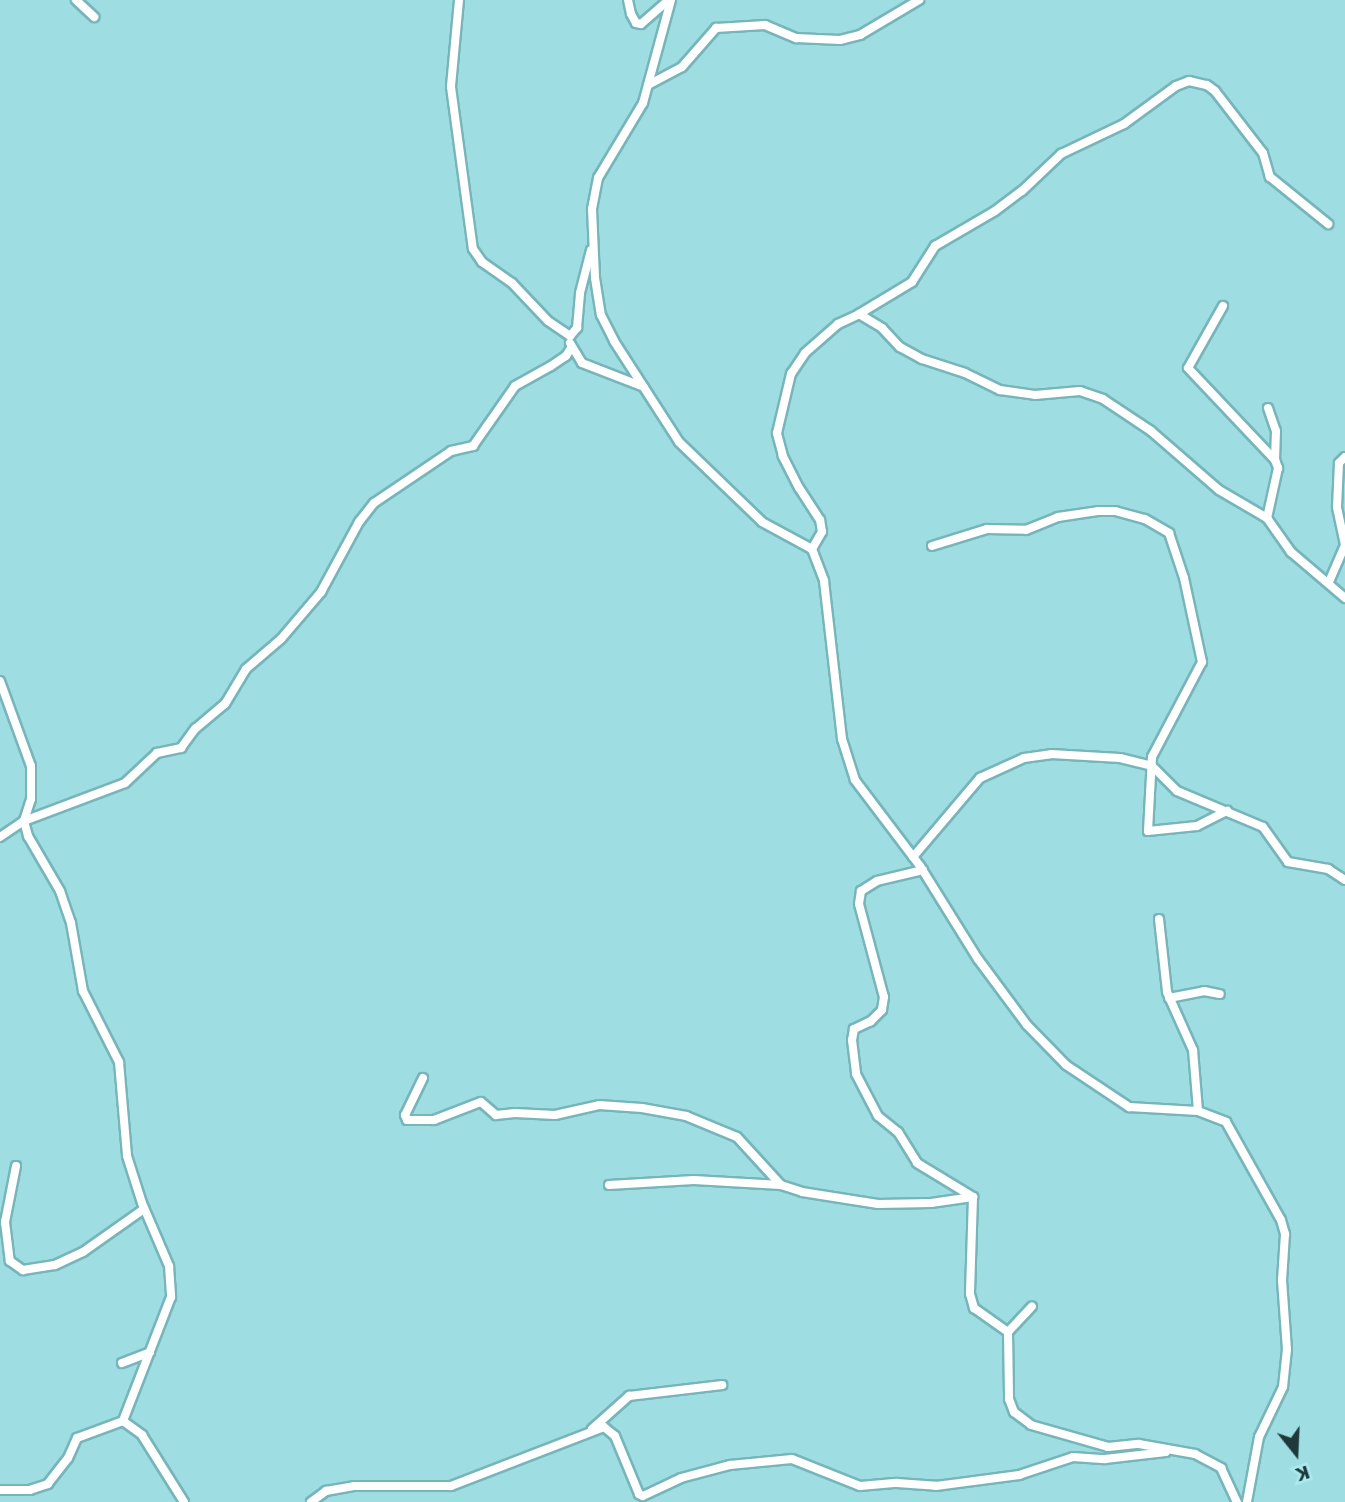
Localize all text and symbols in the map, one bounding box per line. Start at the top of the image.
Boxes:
north arrow [1261,1418,1331,1488]
text: K [1292,1459,1313,1488]

